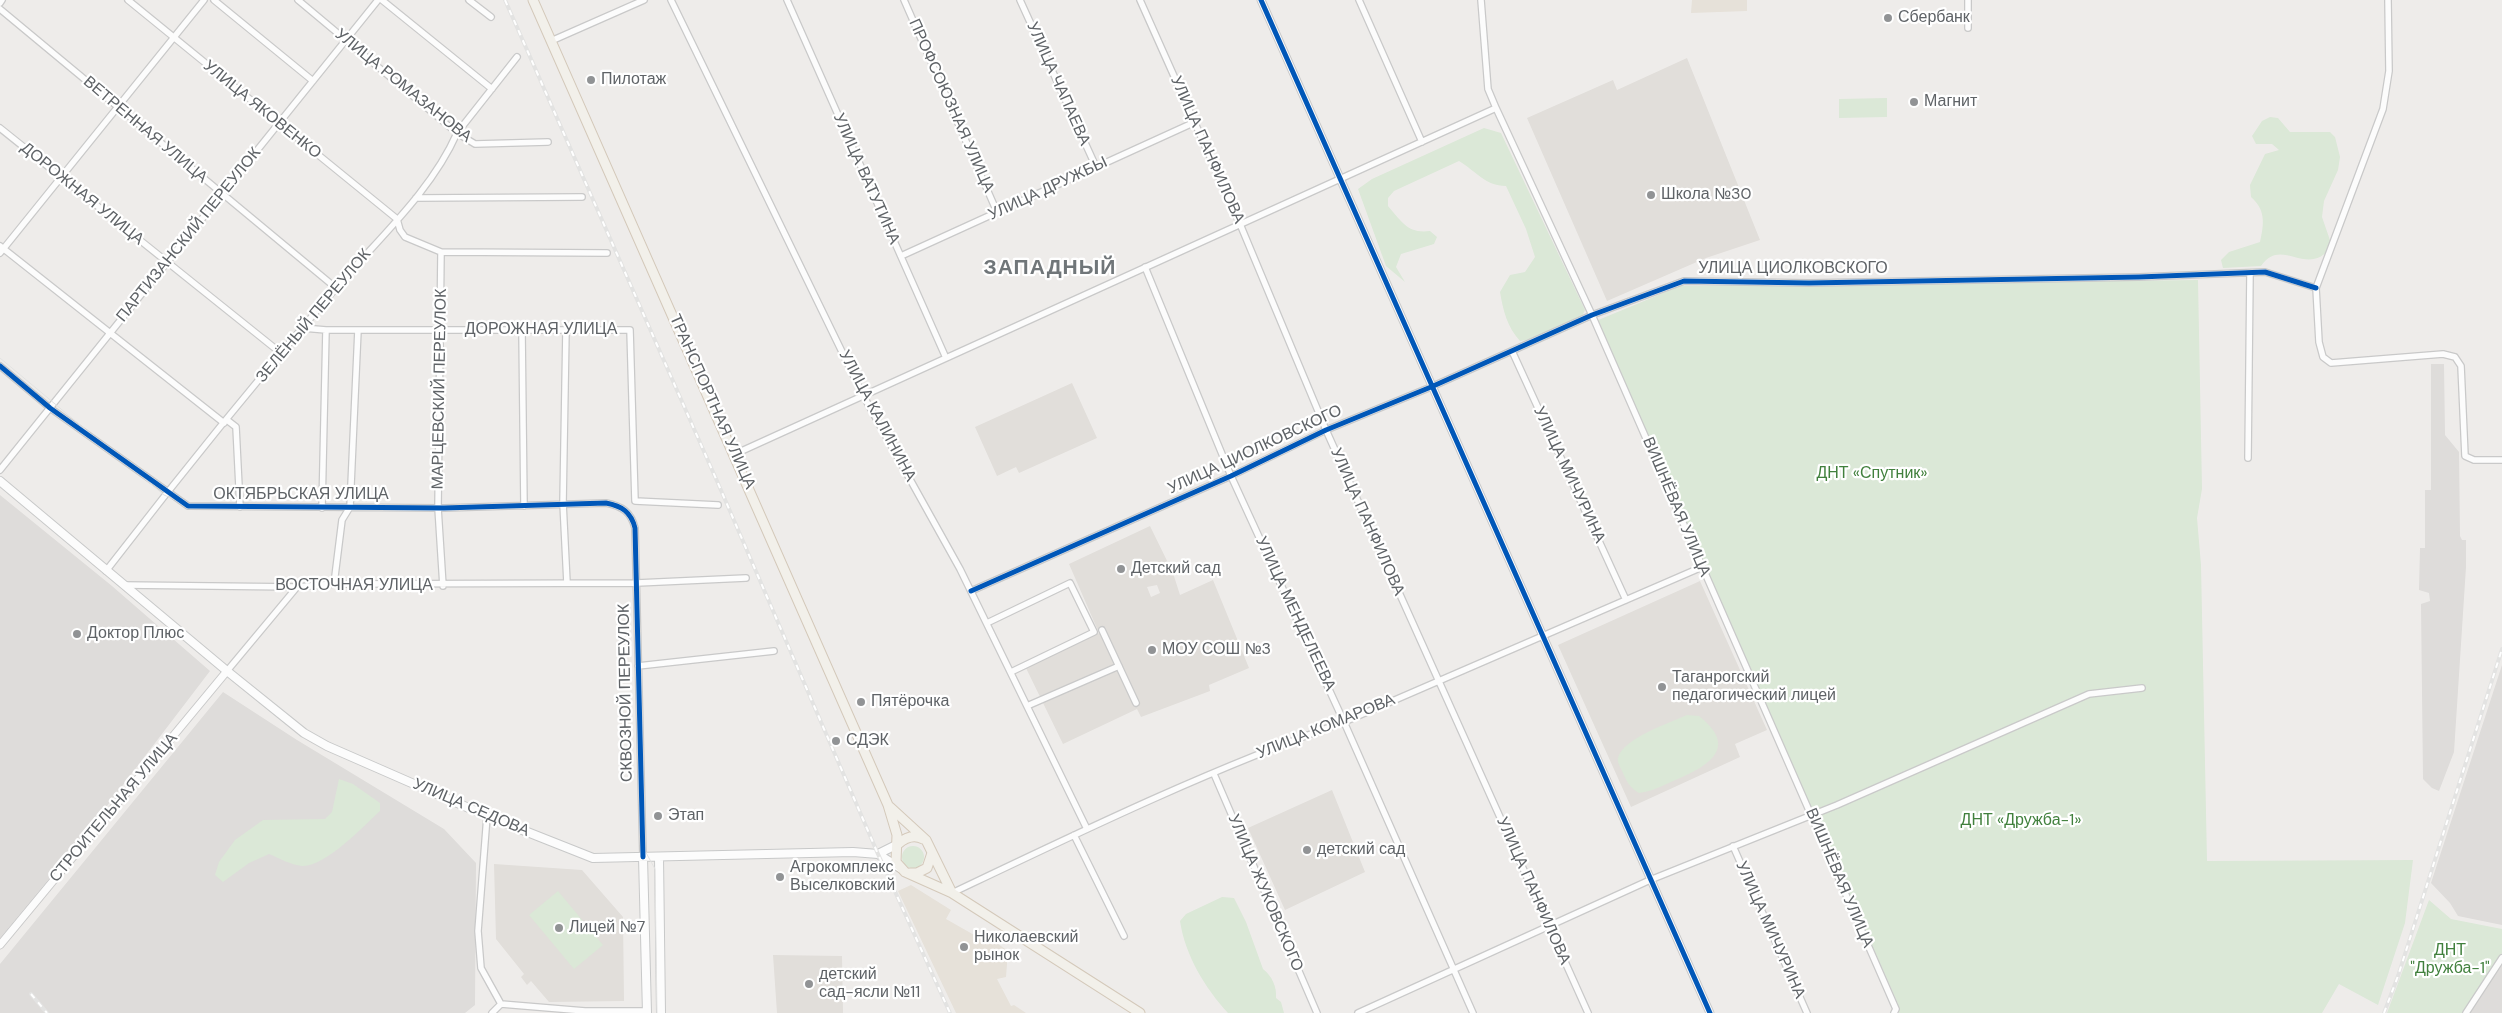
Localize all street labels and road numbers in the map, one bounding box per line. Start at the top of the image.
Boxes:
street label: ПРОФСОЮЗНАЯ УЛИЦА [904,16,998,196]
street label: УЛИЦА ЧАПАЕВА [1022,19,1094,149]
street label: УЛИЦА РОМАЗАНОВА [331,25,475,147]
street label: УЛИЦА ЯКОВЕНКО [199,57,325,163]
street label: ВЕТРЕННАЯ УЛИЦА [79,72,211,188]
street label: УЛИЦА ПАНФИЛОВА [1166,73,1248,227]
street label: УЛИЦА ВАТУТИНА [828,111,904,247]
street label: ДОРОЖНАЯ УЛИЦА [17,139,147,249]
street label: ПАРТИЗАНСКИЙ ПЕРЕУЛОК [113,144,265,326]
street label: УЛИЦА ДРУЖБЫ [985,153,1111,225]
street label: ЗЕЛЁНЫЙ ПЕРЕУЛОК [253,245,375,387]
street label: УЛИЦА ЦИОЛКОВСКОГО [1698,259,1888,279]
street label: МАРЦЕВСКИЙ ПЕРЕУЛОК [429,288,451,490]
street label: ТРАНСПОРТНАЯ УЛИЦА [665,312,759,492]
street label: ДОРОЖНАЯ УЛИЦА [465,320,617,340]
street label: УЛИЦА КАЛИНИНА [834,347,920,485]
street label: УЛИЦА ЦИОЛКОВСКОГО [1165,401,1345,499]
street label: УЛИЦА МИЧУРИНА [1529,404,1609,546]
street label: ВИШНЁВАЯ УЛИЦА [1638,434,1714,580]
street label: УЛИЦА ПАНФИЛОВА [1326,445,1408,599]
street label: ОКТЯБРЬСКАЯ УЛИЦА [213,485,389,505]
street label: УЛИЦА МЕНДЕЛЕЕВА [1251,534,1339,694]
street label: ВОСТОЧНАЯ УЛИЦА [275,576,433,596]
street label: СКВОЗНОЙ ПЕРЕУЛОК [615,604,637,782]
street label: УЛИЦА КОМАРОВА [1254,690,1398,764]
street label: СТРОИТЕЛЬНАЯ УЛИЦА [46,730,182,886]
street label: УЛИЦА СЕДОВА [410,775,532,841]
street label: ВИШНЁВАЯ УЛИЦА [1801,805,1877,951]
street label: УЛИЦА ЖУКОВСКОГО [1223,812,1307,974]
street label: УЛИЦА ПАНФИЛОВА [1492,814,1574,968]
street label: УЛИЦА МИЧУРИНА [1731,858,1809,1002]

